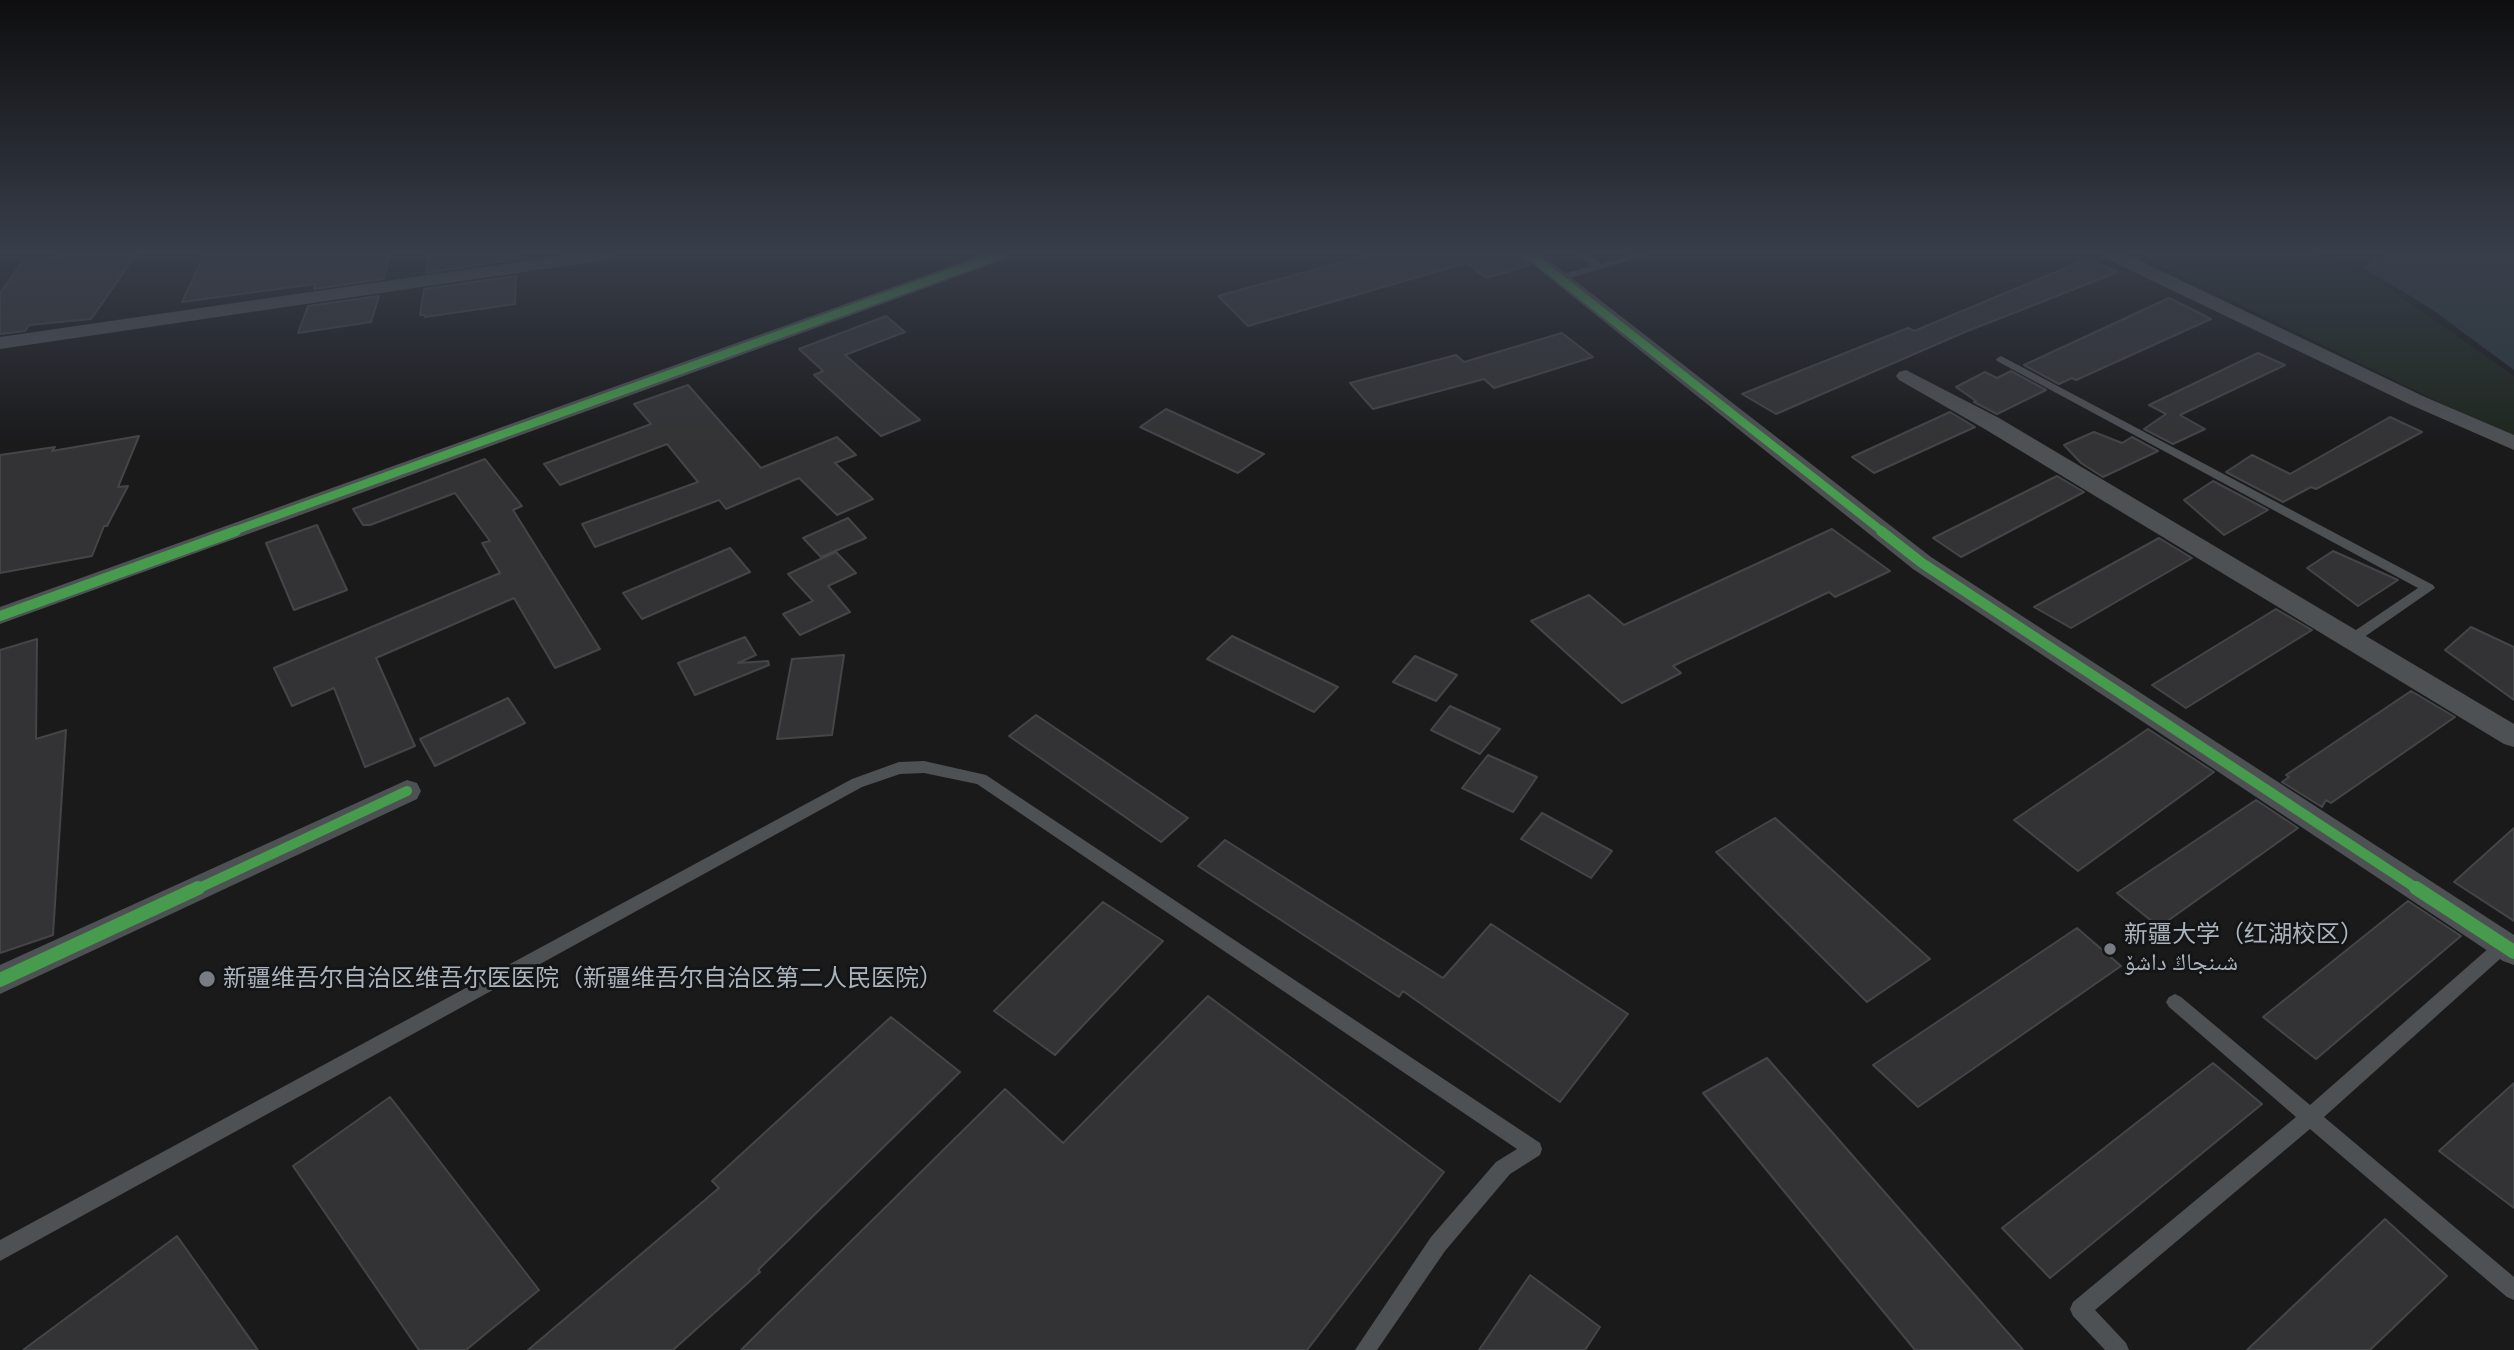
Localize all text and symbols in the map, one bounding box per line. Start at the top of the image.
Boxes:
place label: 新疆大学（红湖校区） شىنجاڭ داشۆ [2124,921,2364,977]
marker: 新疆大学（红湖校区） شىنجاڭ داشۆ [2102,941,2118,957]
place label: 新疆维吾尔自治区维吾尔医医院（新疆维吾尔自治区第二人民医院） [223,965,943,993]
marker: 新疆维吾尔自治区维吾尔医医院（新疆维吾尔自治区第二人民医院） [197,969,217,989]

